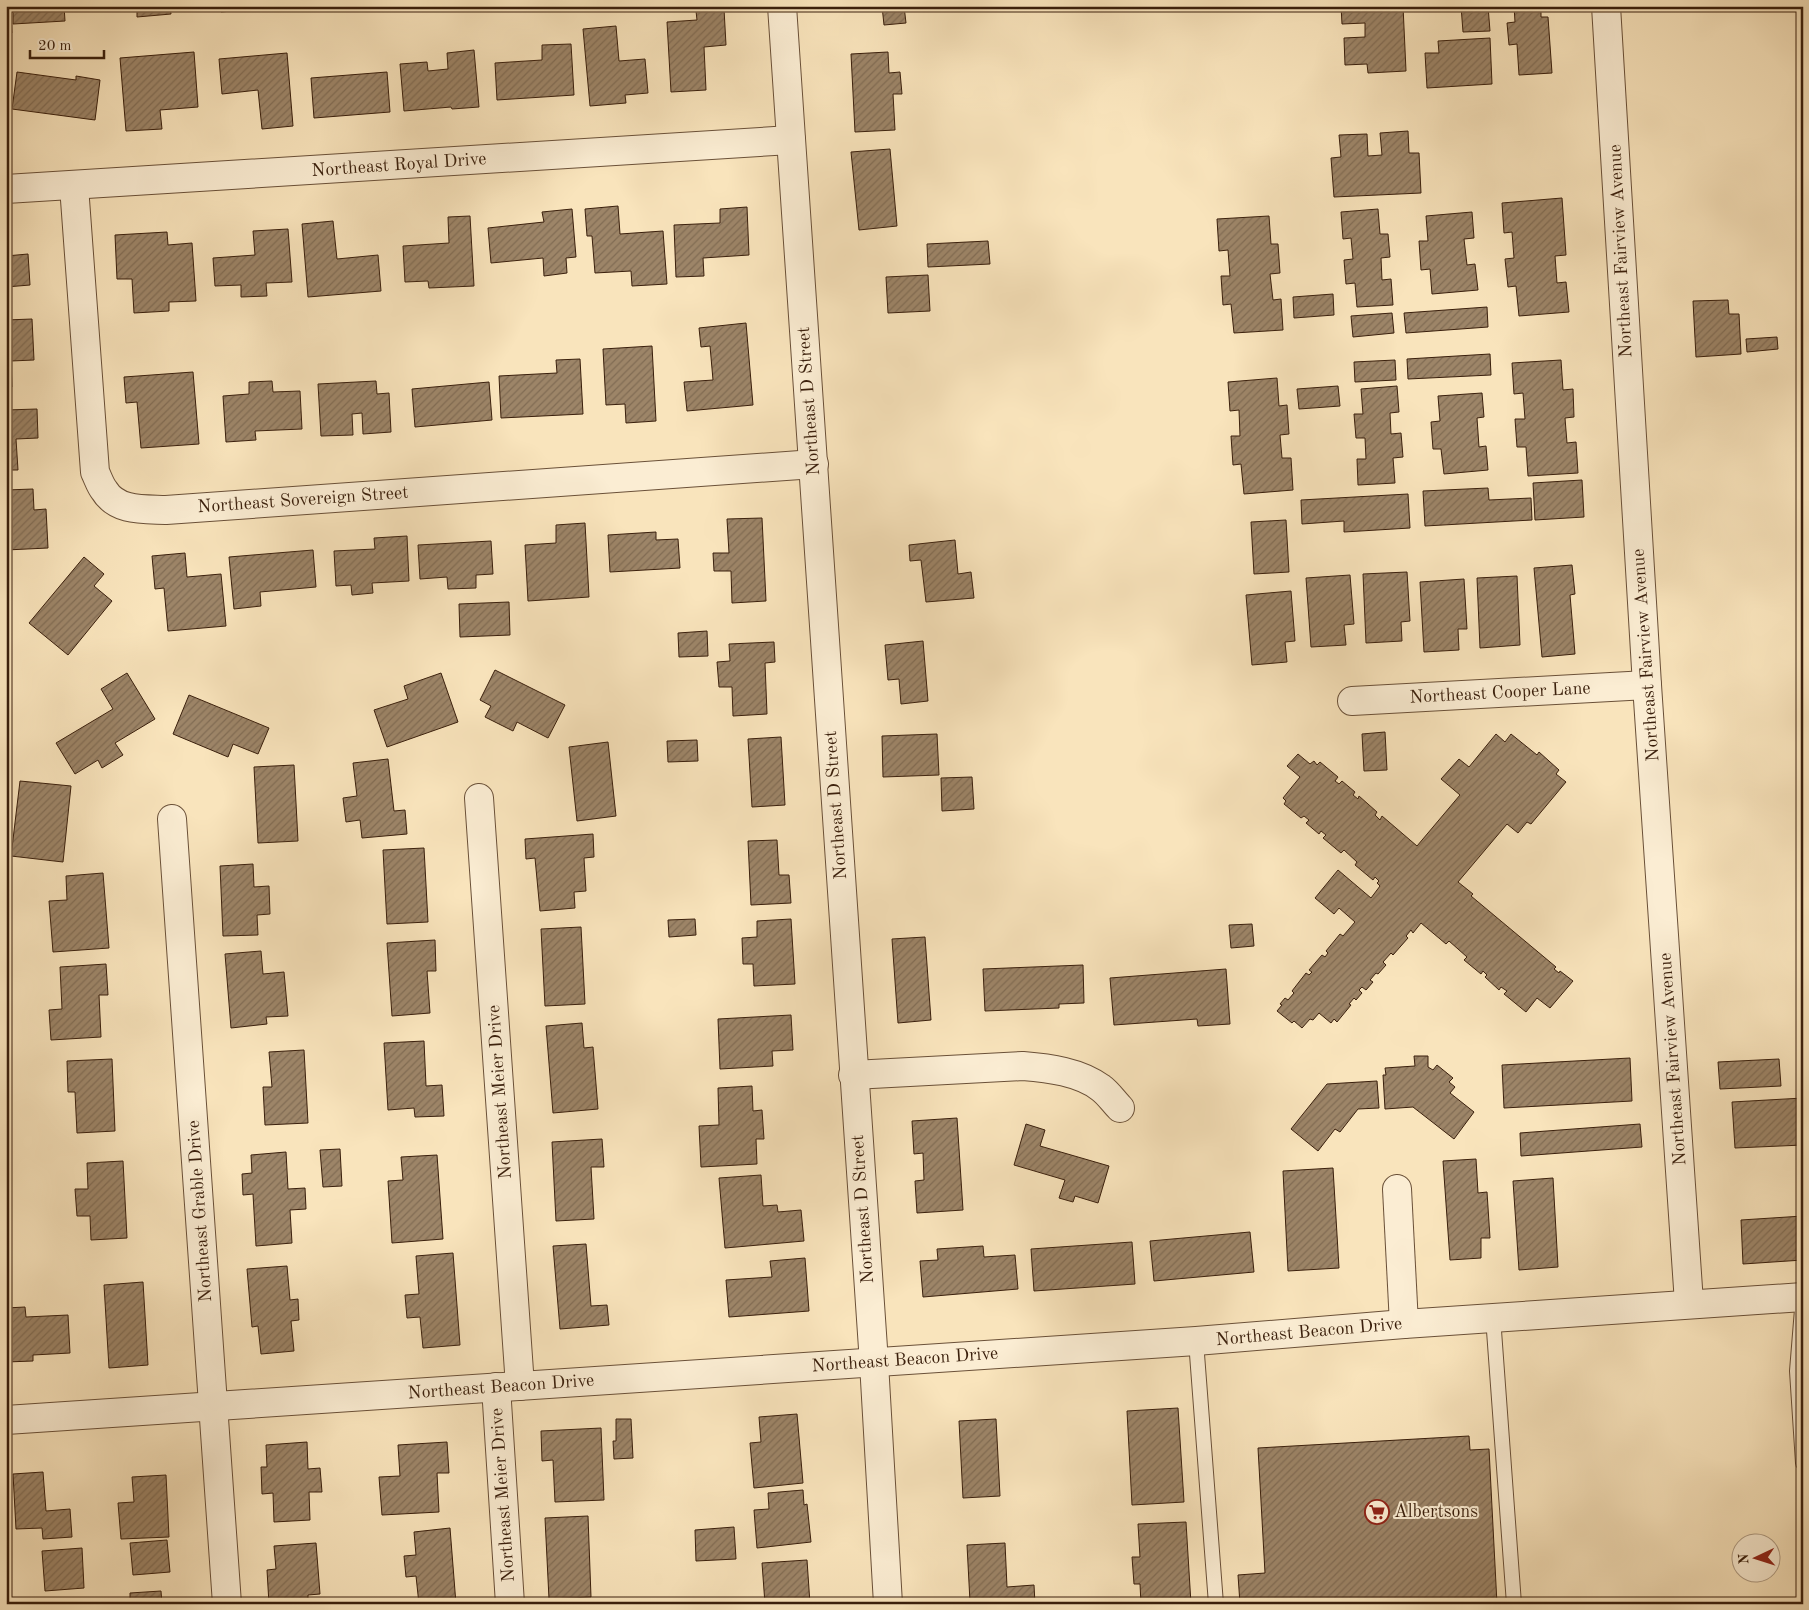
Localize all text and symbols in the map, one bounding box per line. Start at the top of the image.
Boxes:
scale bar [30,28,104,60]
text: 20 m [38,39,72,54]
street label: Northeast Fairview Avenue [1606,144,1636,358]
street label: Northeast Royal Drive [311,150,487,180]
street label: Northeast D Street [795,326,823,476]
street label: Northeast Sovereign Street [197,484,409,516]
street label: Northeast Fairview Avenue [1630,548,1662,762]
street label: Northeast Cooper Lane [1409,679,1591,707]
street label: Northeast D Street [822,730,850,880]
street label: Northeast Fairview Avenue [1657,952,1689,1166]
street label: Northeast Meier Drive [485,1004,515,1180]
street label: Northeast Grable Drive [185,1119,215,1303]
street label: Northeast D Street [849,1134,877,1284]
street label: Northeast Beacon Drive [1215,1315,1403,1349]
street label: Northeast Beacon Drive [811,1345,999,1375]
street label: Northeast Beacon Drive [407,1372,595,1402]
street label: Northeast Meier Drive [488,1407,518,1583]
supermarket icon: Albertsons [1364,1499,1390,1525]
place label: Albertsons [1394,1503,1478,1521]
north arrow [1732,1532,1782,1582]
text: N [1737,1553,1751,1565]

